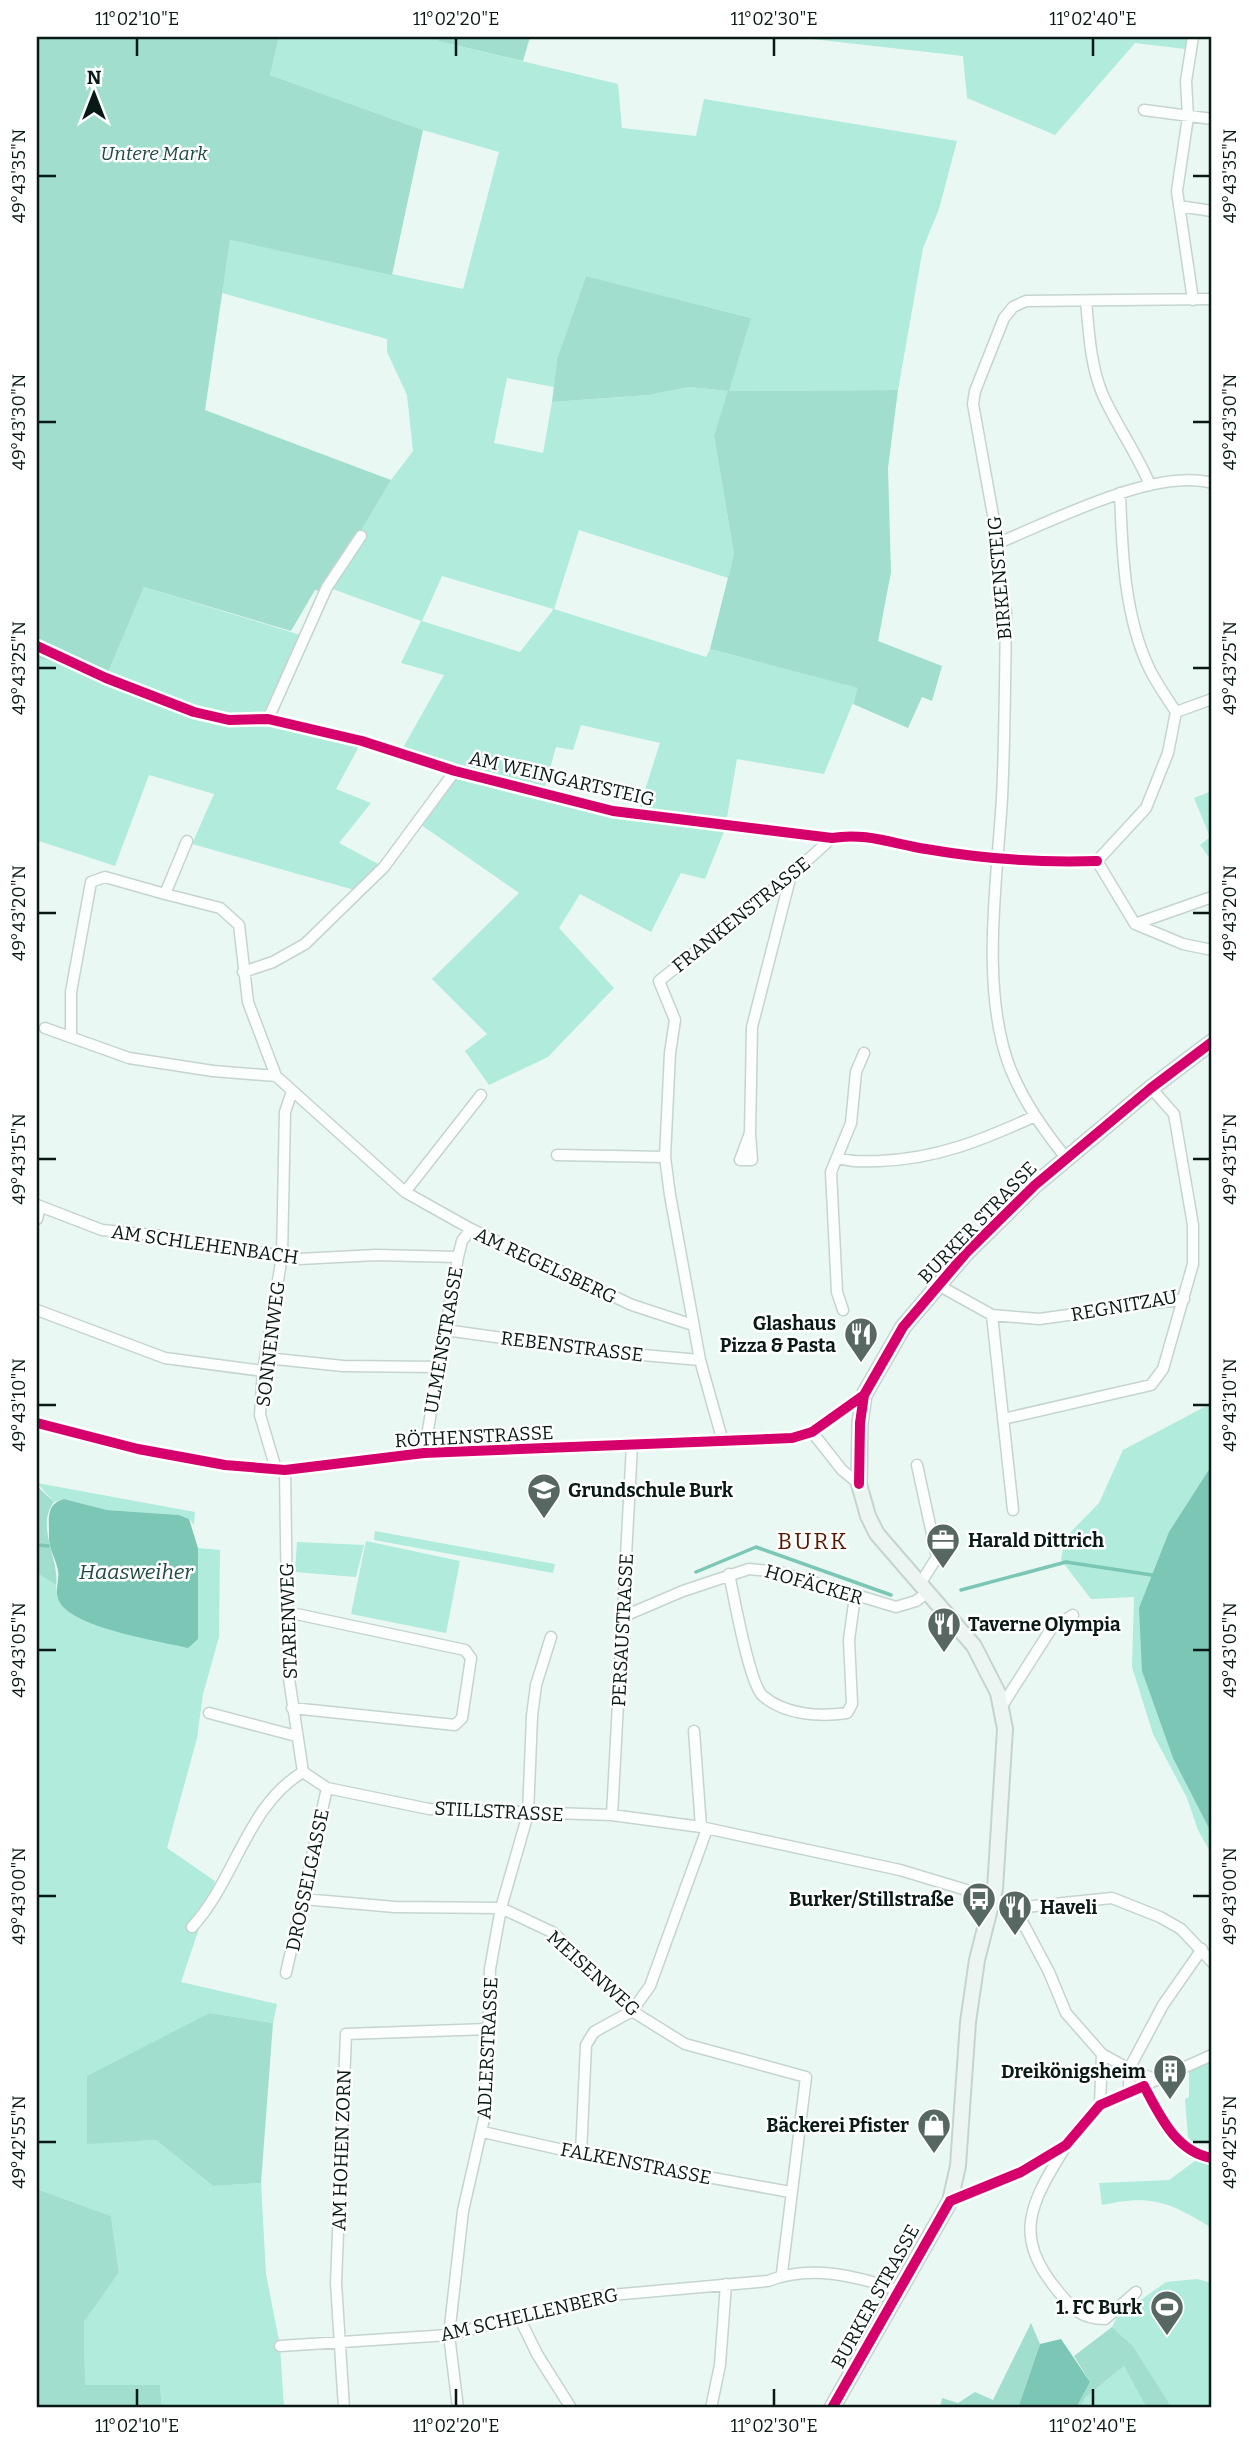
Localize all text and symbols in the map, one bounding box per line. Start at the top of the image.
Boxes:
text: 11°02'10"E [95,8,179,30]
text: 11°02'20"E [413,8,499,30]
text: 11°02'30"E [730,8,818,30]
text: 11°02'40"E [1049,8,1137,30]
north arrow [60,60,130,130]
text: N [87,66,102,89]
text: 49°43'35"N [8,129,30,223]
text: 49°43'35"N [1219,129,1241,223]
park label: Untere Mark [101,142,208,165]
text: 49°43'30"N [8,374,30,470]
text: 49°43'30"N [1219,374,1241,470]
street label: BIRKENSTEIG [983,515,1016,641]
text: 49°43'25"N [8,621,30,715]
text: 49°43'25"N [1219,621,1241,715]
street label: AM WEINGARTSTEIG [467,746,657,811]
street label: FRANKENSTRASSE [668,852,815,977]
text: 49°43'20"N [8,865,30,961]
text: 49°43'20"N [1219,865,1241,961]
text: 49°43'15"N [8,1113,30,1205]
text: 49°43'15"N [1219,1113,1241,1205]
street label: BURKER STRASSE [913,1157,1041,1288]
street label: AM SCHLEHENBACH [110,1220,300,1269]
street label: AM REGELSBERG [471,1223,620,1308]
street label: ULMENSTRASSE [419,1265,468,1415]
street label: SONNENWEG [251,1280,290,1408]
street label: REGNITZAU [1069,1285,1179,1326]
place label: Glashaus Pizza & Pasta [720,1312,836,1357]
restaurant icon: Glashaus Pizza & Pasta [842,1315,880,1364]
street label: REBENSTRASSE [499,1326,645,1367]
text: 49°43'10"N [8,1358,30,1452]
text: 49°43'10"N [1219,1358,1241,1452]
street label: RÖTHENSTRASSE [394,1421,554,1452]
school or university icon: Grundschule Burk [525,1471,563,1520]
place label: Grundschule Burk [568,1479,734,1502]
office icon: Harald Dittrich [924,1521,962,1570]
district label: BURK [777,1527,849,1555]
place label: Harald Dittrich [968,1529,1104,1552]
street label: PERSAUSTRASSE [607,1553,638,1707]
water label: Haasweiher [79,1559,194,1585]
street label: HOFÄCKER [762,1559,866,1610]
street label: STARENWEG [275,1562,302,1680]
text: 49°43'05"N [8,1602,30,1698]
text: 49°43'05"N [1219,1602,1241,1698]
restaurant icon: Taverne Olympia [925,1605,963,1654]
place label: Taverne Olympia [968,1613,1121,1636]
street label: STILLSTRASSE [434,1797,564,1826]
street label: DROSSELGASSE [281,1807,334,1953]
text: 49°43'00"N [8,1847,30,1945]
text: 49°43'00"N [1219,1847,1241,1945]
bus stop icon: Burker/Stillstraße [960,1880,998,1929]
place label: Burker/Stillstraße [789,1888,954,1911]
restaurant icon: Haveli [996,1888,1034,1937]
place label: Haveli [1040,1896,1097,1919]
street label: MEISENWEG [543,1926,645,2021]
street label: ADLERSTRASSE [472,1976,503,2120]
building icon: Dreikönigsheim [1151,2052,1189,2101]
place label: Dreikönigsheim [1001,2060,1146,2083]
street label: AM HOHEN ZORN [327,2069,356,2231]
text: 49°42'55"N [8,2095,30,2189]
text: 49°42'55"N [1219,2095,1241,2189]
shop icon: Bäckerei Pfister [915,2106,953,2155]
place label: Bäckerei Pfister [766,2114,909,2137]
street label: FALKENSTRASSE [559,2138,713,2189]
street label: BURKER STRASSE [826,2220,924,2372]
street label: AM SCHELLENBERG [438,2283,620,2346]
sports icon: 1. FC Burk [1148,2288,1186,2337]
place label: 1. FC Burk [1056,2296,1143,2319]
text: 11°02'10"E [95,2415,179,2437]
text: 11°02'20"E [413,2415,499,2437]
text: 11°02'30"E [730,2415,818,2437]
text: 11°02'40"E [1049,2415,1137,2437]

